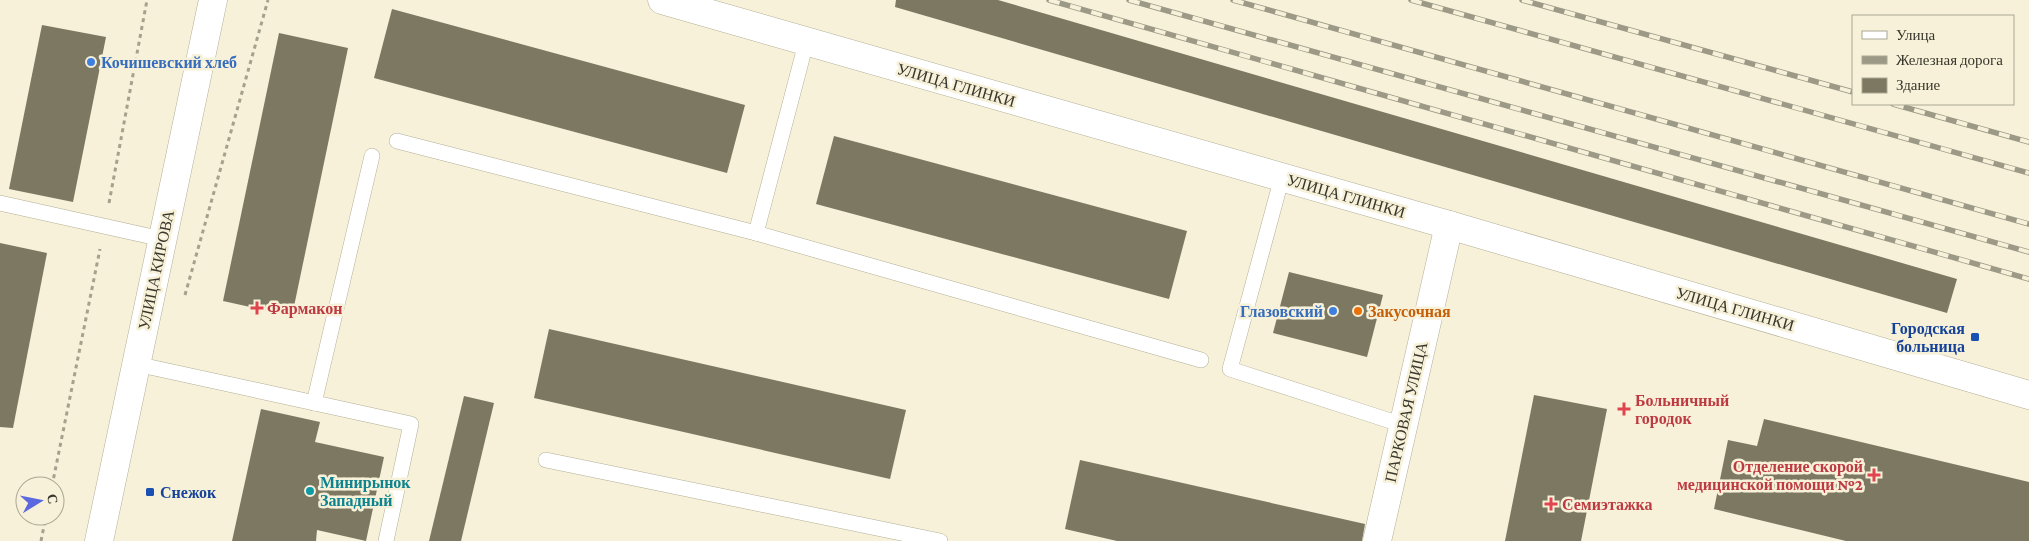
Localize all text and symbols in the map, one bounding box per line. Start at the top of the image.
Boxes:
legend [1852,15,2014,105]
text: Улица [1896,27,1935,43]
text: Железная дорога [1896,52,2003,68]
place label: Кочишевский хлеб [101,54,237,71]
marker: Кочишевский хлеб [85,56,97,68]
street label: УЛИЦА ГЛИНКИ [895,60,1018,111]
text: Здание [1896,77,1940,93]
street label: УЛИЦА ГЛИНКИ [1285,171,1408,222]
street label: УЛИЦА КИРОВА [135,208,178,332]
street label: УЛИЦА ГЛИНКИ [1674,284,1797,335]
place label: Фармакон [267,300,342,318]
marker: Фармакон [251,302,263,314]
place label: Глазовский [1240,303,1323,320]
place label: Закусочная [1368,303,1451,321]
marker: Глазовский [1327,305,1339,317]
marker: Закусочная [1352,305,1364,317]
place label: Городская больница [1891,320,1965,355]
marker: Городская больница [1969,331,1981,343]
street label: ПАРКОВАЯ УЛИЦА [1382,340,1432,484]
place label: Больничный городок [1635,392,1729,428]
marker: Больничный городок [1617,402,1631,416]
place label: Отделение скорой медицинской помощи №2 [1677,458,1863,493]
marker: Отделение скорой медицинской помощи №2 [1867,468,1881,482]
place label: Минирынок Западный [320,474,411,509]
north arrow [15,476,65,526]
place label: Снежок [160,484,217,501]
marker: Минирынок Западный [304,485,316,497]
marker: Снежок [144,486,156,498]
text: С [44,492,62,505]
place label: Семиэтажка [1562,496,1653,513]
marker: Семиэтажка [1544,497,1558,511]

